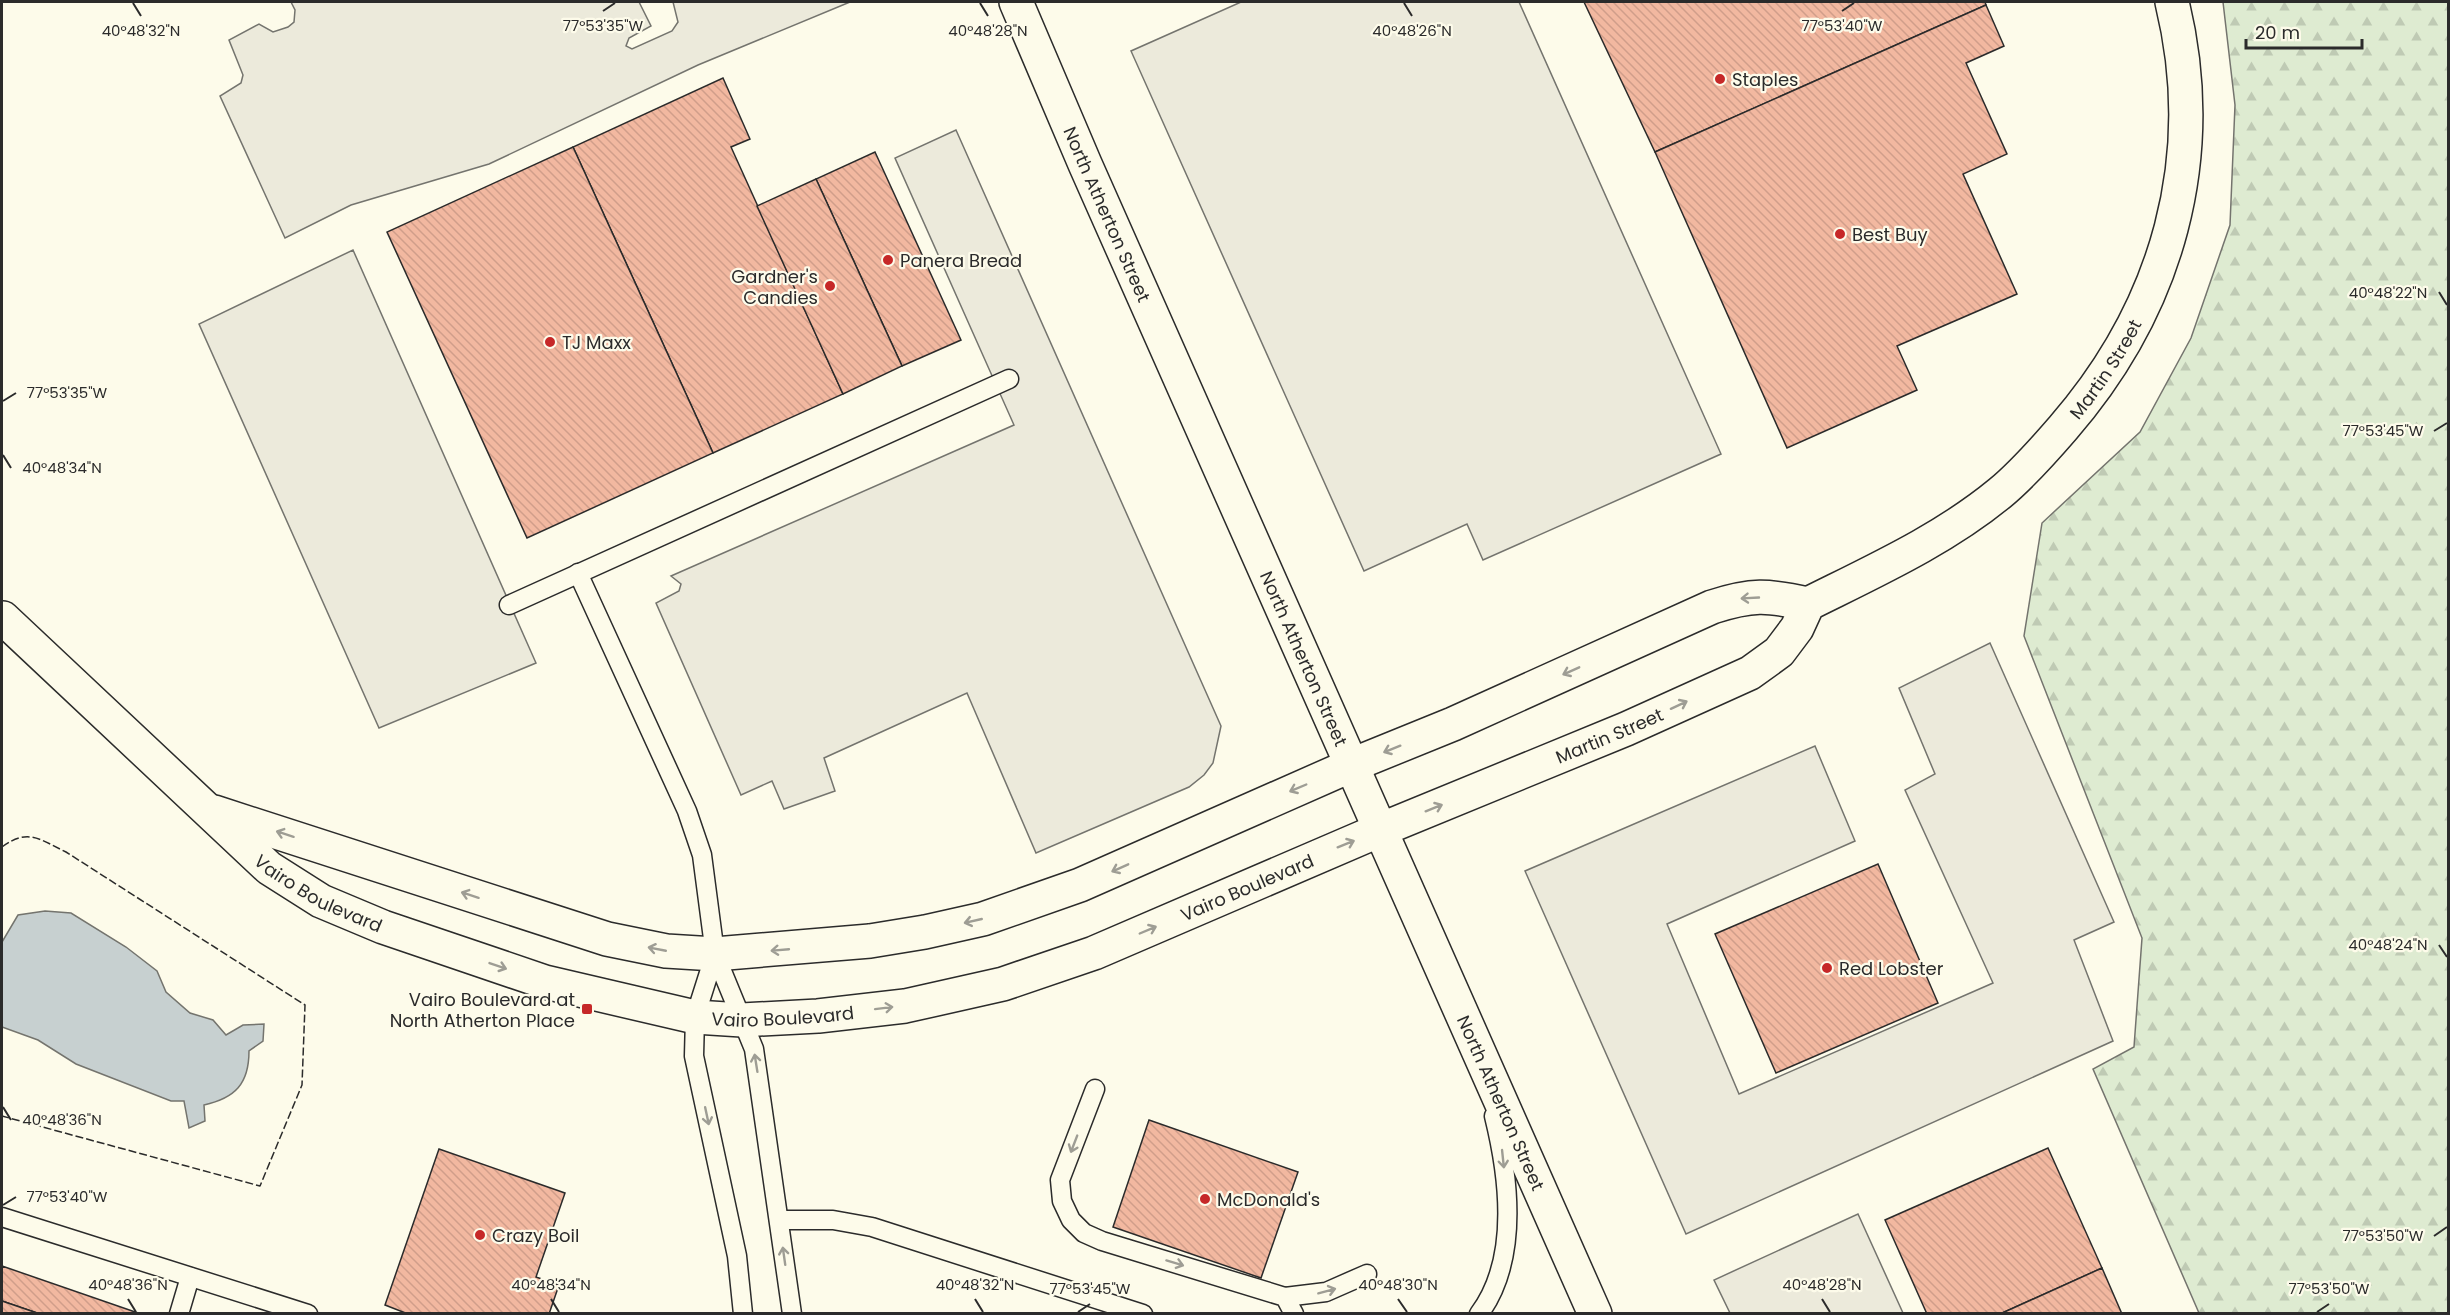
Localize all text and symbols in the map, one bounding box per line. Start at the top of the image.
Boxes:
scale bar [2246,12,2362,50]
text: 77°53'35"W [563,15,644,36]
text: 77°53'40"W [1801,15,1883,36]
text: 40°48'32"N [102,20,180,41]
text: 40°48'28"N [948,20,1028,41]
text: 40°48'26"N [1372,20,1452,41]
text: 20 m [2255,20,2300,45]
place label: Staples [1732,67,1798,92]
marker: Staples [1713,72,1727,86]
street label: North Atherton Street [1058,123,1157,306]
place label: Best Buy [1852,222,1928,247]
marker: Best Buy [1833,227,1847,241]
place label: Panera Bread [900,248,1022,273]
marker: Panera Bread [881,253,895,267]
place label: Gardner's Candies [731,264,818,310]
marker: Gardner's Candies [823,279,837,293]
text: 40°48'22"N [2349,282,2427,303]
street label: Martin Street [2063,315,2147,424]
place label: TJ Maxx [562,330,631,355]
marker: TJ Maxx [543,335,557,349]
text: 77°53'35"W [27,382,108,403]
text: 77°53'45"W [2342,420,2424,441]
text: 40°48'34"N [22,457,102,478]
street label: North Atherton Street [1255,567,1354,750]
one-way arrow [1741,592,1761,603]
one-way arrow [1562,666,1580,677]
one-way arrow [1670,698,1688,710]
street label: Martin Street [1552,701,1667,769]
one-way arrow [1383,744,1401,755]
one-way arrow [1290,783,1308,794]
one-way arrow [1424,802,1443,813]
one-way arrow [276,828,295,839]
one-way arrow [1336,838,1354,849]
street label: Vairo Boulevard [249,848,386,938]
street label: Vairo Boulevard [1176,848,1317,927]
one-way arrow [1112,863,1130,874]
one-way arrow [461,888,480,899]
one-way arrow [964,916,983,927]
one-way arrow [1138,924,1156,935]
text: 40°48'24"N [2348,934,2428,955]
one-way arrow [648,943,667,954]
one-way arrow [771,945,791,956]
place label: Red Lobster [1839,956,1944,981]
marker: Red Lobster [1820,961,1834,975]
one-way arrow [488,962,507,973]
place label: Vairo Boulevard at North Atherton Place [390,987,575,1033]
street label: Vairo Boulevard [711,999,855,1033]
marker: Vairo Boulevard at North Atherton Place [580,1002,594,1016]
one-way arrow [874,1002,894,1013]
street label: North Atherton Street [1452,1011,1551,1194]
one-way arrow [750,1053,761,1073]
one-way arrow [702,1106,713,1126]
text: 40°48'36"N [22,1109,102,1130]
one-way arrow [1067,1134,1078,1153]
one-way arrow [1498,1149,1509,1169]
text: 77°53'40"W [26,1186,108,1207]
place label: McDonald's [1217,1187,1320,1212]
marker: McDonald's [1198,1192,1212,1206]
place label: Crazy Boil [492,1223,579,1248]
text: 77°53'50"W [2342,1225,2424,1246]
marker: Crazy Boil [473,1228,487,1242]
one-way arrow [779,1246,790,1266]
one-way arrow [1165,1258,1184,1269]
text: 40°48'36"N [88,1274,168,1295]
text: 40°48'34"N [511,1274,591,1295]
text: 40°48'32"N [936,1274,1014,1295]
text: 40°48'30"N [1358,1274,1438,1295]
text: 40°48'28"N [1782,1274,1862,1295]
text: 77°53'45"W [1049,1278,1131,1299]
text: 77°53'50"W [2288,1278,2370,1299]
one-way arrow [1318,1285,1337,1296]

